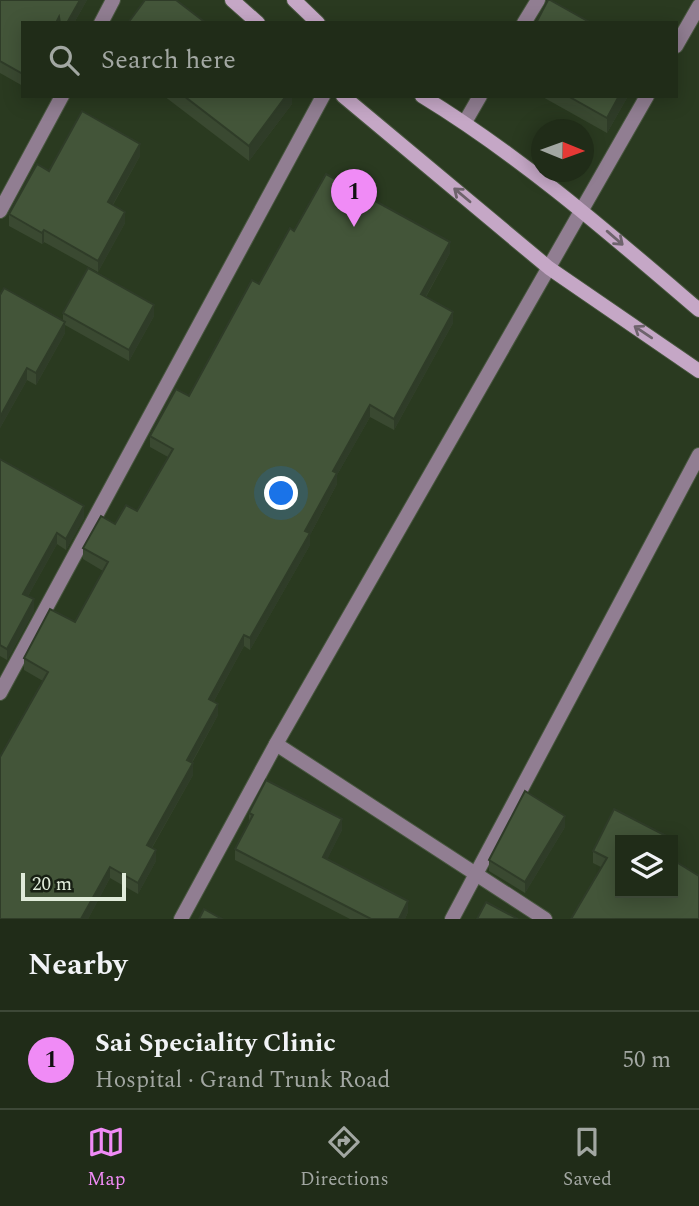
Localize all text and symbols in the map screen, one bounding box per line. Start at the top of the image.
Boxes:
search box [21,21,678,98]
text: Search here [101,40,236,80]
icon: search [45,41,83,79]
north arrow [531,119,594,182]
pin: 1 [331,169,377,227]
one-way arrow [453,187,471,203]
one-way arrow [606,230,624,246]
one-way arrow [634,325,653,339]
your location [264,476,298,510]
map controls [615,835,678,898]
button: layers [615,835,678,898]
scale bar [21,870,126,902]
text: 20 m [32,870,72,899]
text: Nearby [28,942,127,988]
text: Sai Speciality Clinic [95,1023,336,1063]
text: 1 [45,1043,57,1078]
text: 50 m [622,1043,671,1078]
text: Hospital · Grand Trunk Road [95,1063,390,1098]
tab: Map [87,1123,126,1194]
tab: Directions [300,1123,389,1194]
tab: Saved [563,1123,612,1194]

